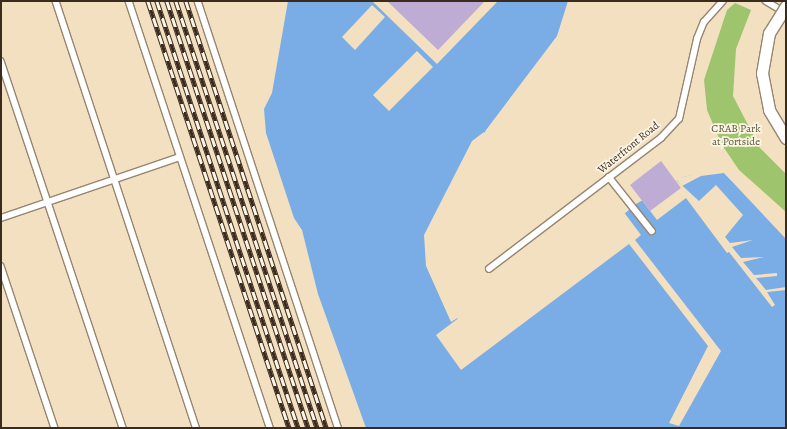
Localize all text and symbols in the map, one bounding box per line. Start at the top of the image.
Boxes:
street label: Waterfront Road [596,119,662,177]
park label: CRAB Park at Portside [711,123,761,149]

